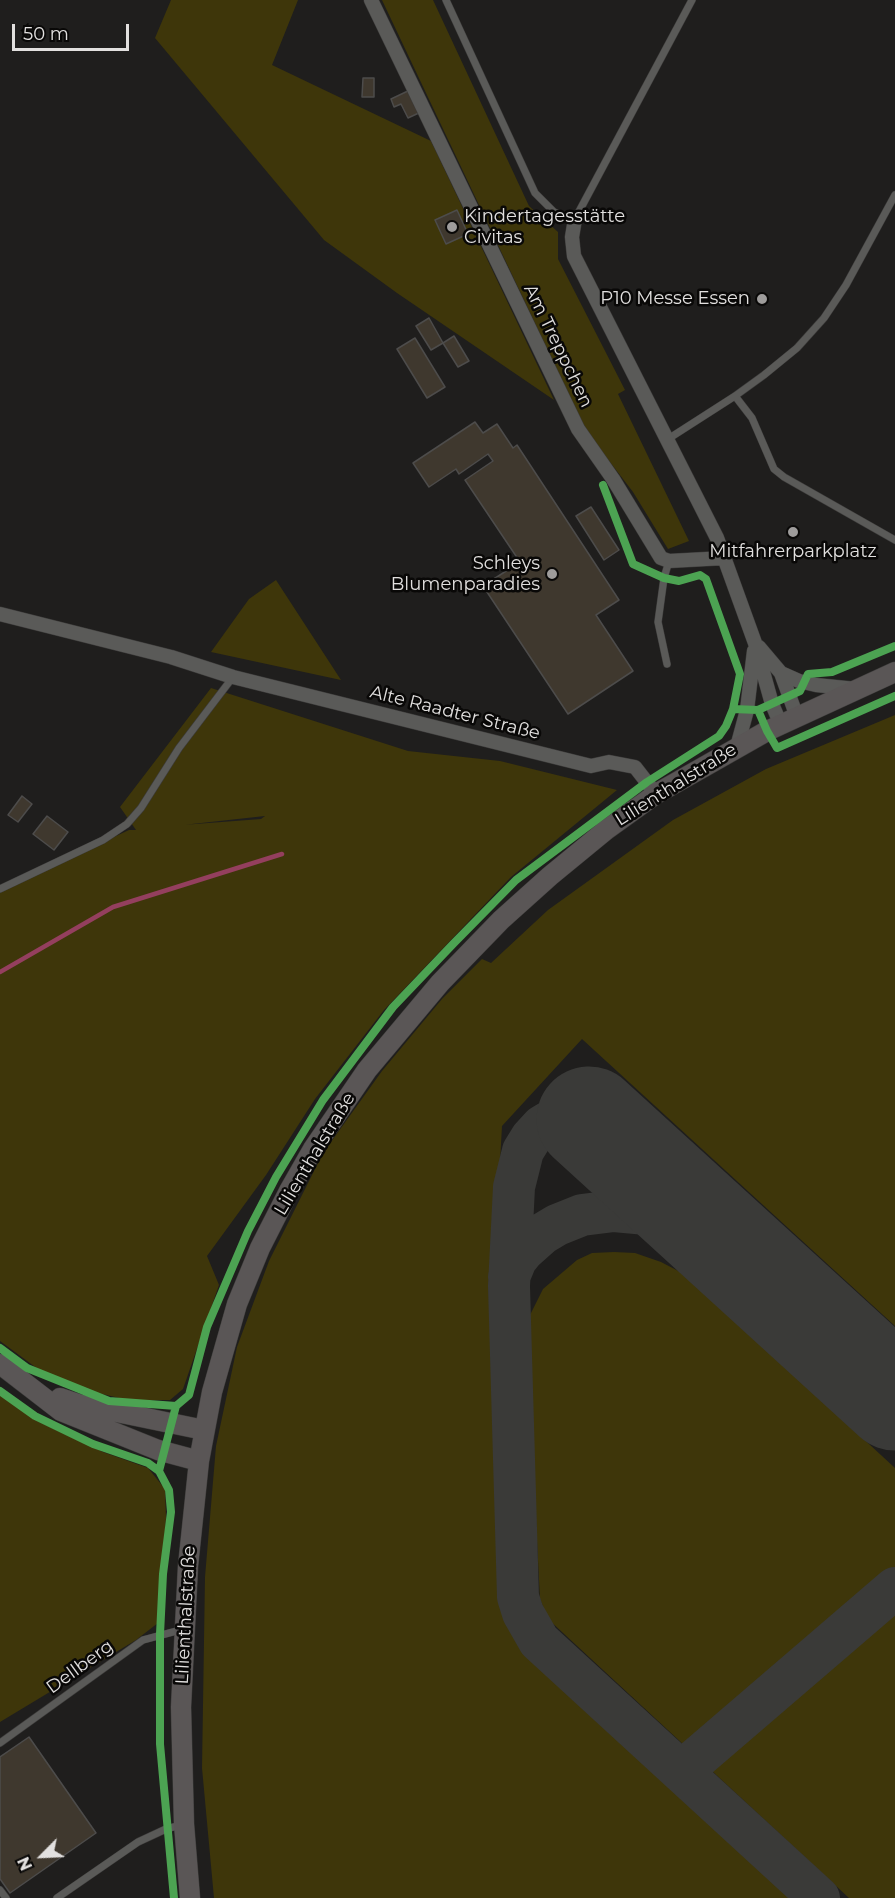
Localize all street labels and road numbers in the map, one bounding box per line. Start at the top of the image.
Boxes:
street label: Am Treppchen [519,281,597,411]
street label: Alte Raadter Straße [368,681,542,745]
street label: Lilienthalstraße [611,739,741,831]
street label: Lilienthalstraße [270,1089,360,1219]
street label: Lilienthalstraße [172,1545,200,1685]
street label: Dellberg [42,1635,118,1699]

